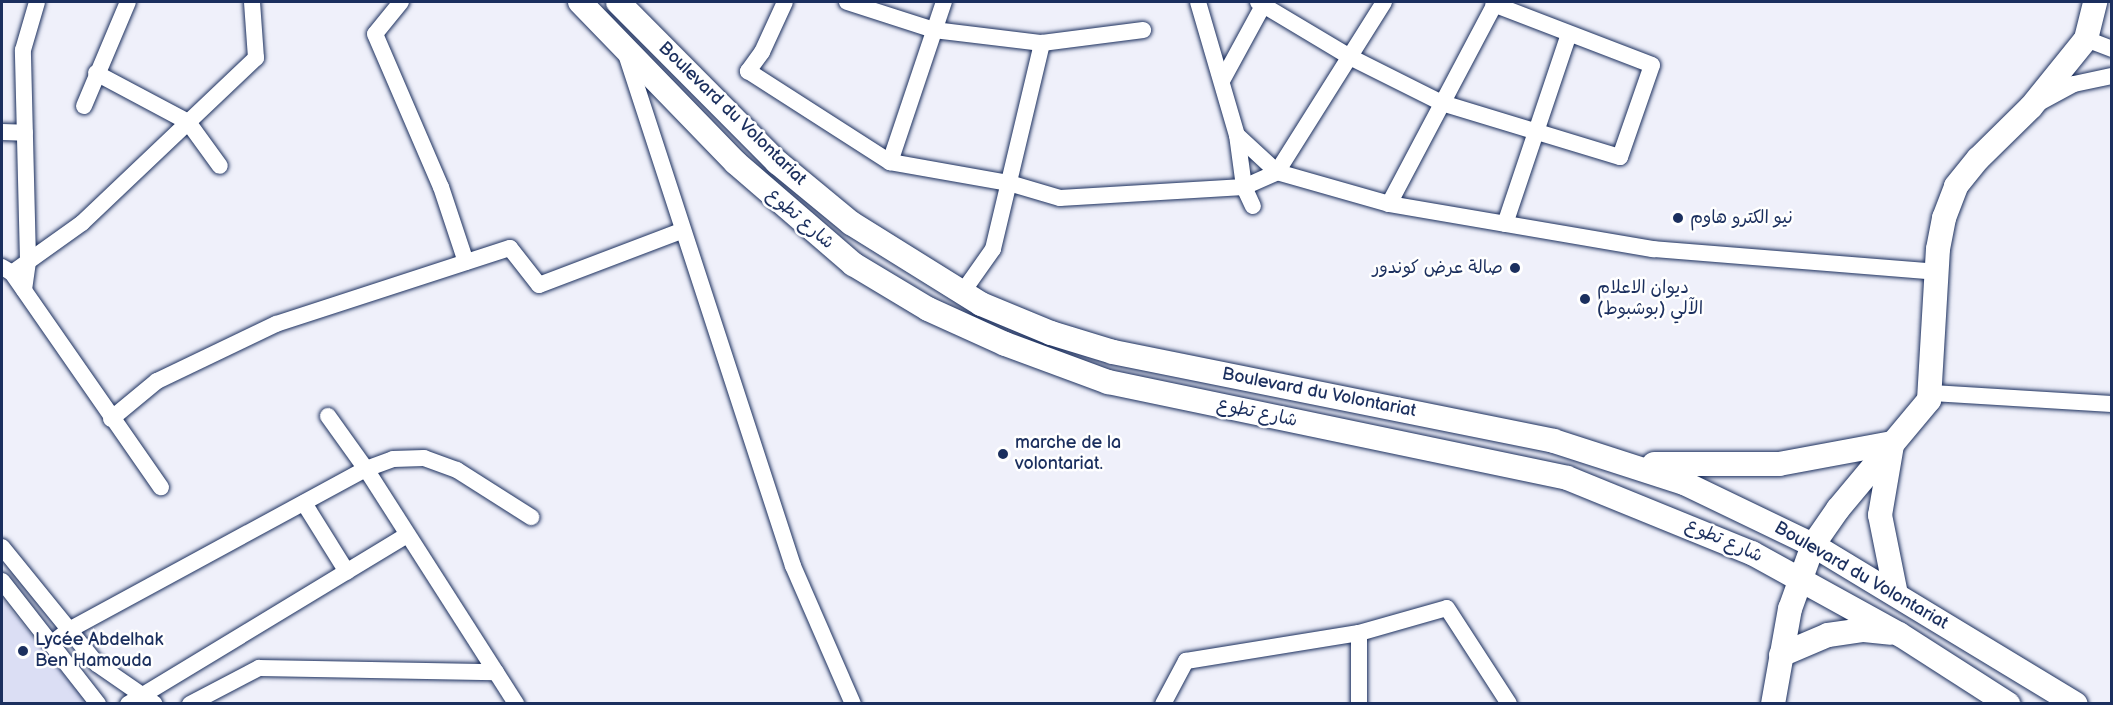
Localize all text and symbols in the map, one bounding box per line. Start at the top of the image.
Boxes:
street label: Boulevard du Volontariat [653,38,811,190]
street label: شارع تطوع [762,184,838,254]
place label: نيو الكترو هاوم [1690,207,1793,229]
marker: نيو الكترو هاوم [1671,211,1685,225]
place label: صالة عرض كوندور [1373,257,1503,279]
marker: صالة عرض كوندور [1508,261,1522,275]
place label: ديوان الاعلام الآلي (بوشبوط) [1597,278,1703,320]
marker: ديوان الاعلام الآلي (بوشبوط) [1578,292,1592,306]
street label: Boulevard du Volontariat [1220,364,1418,422]
street label: شارع تطوع [1215,394,1299,432]
place label: marche de la volontariat. [1015,433,1121,476]
marker: marche de la volontariat. [996,447,1010,461]
street label: شارع تطوع [1682,514,1766,568]
street label: Boulevard du Volontariat [1770,517,1952,635]
place label: Lycée Abdelhak Ben Hamouda [35,630,163,672]
marker: Lycée Abdelhak Ben Hamouda [16,644,30,658]

